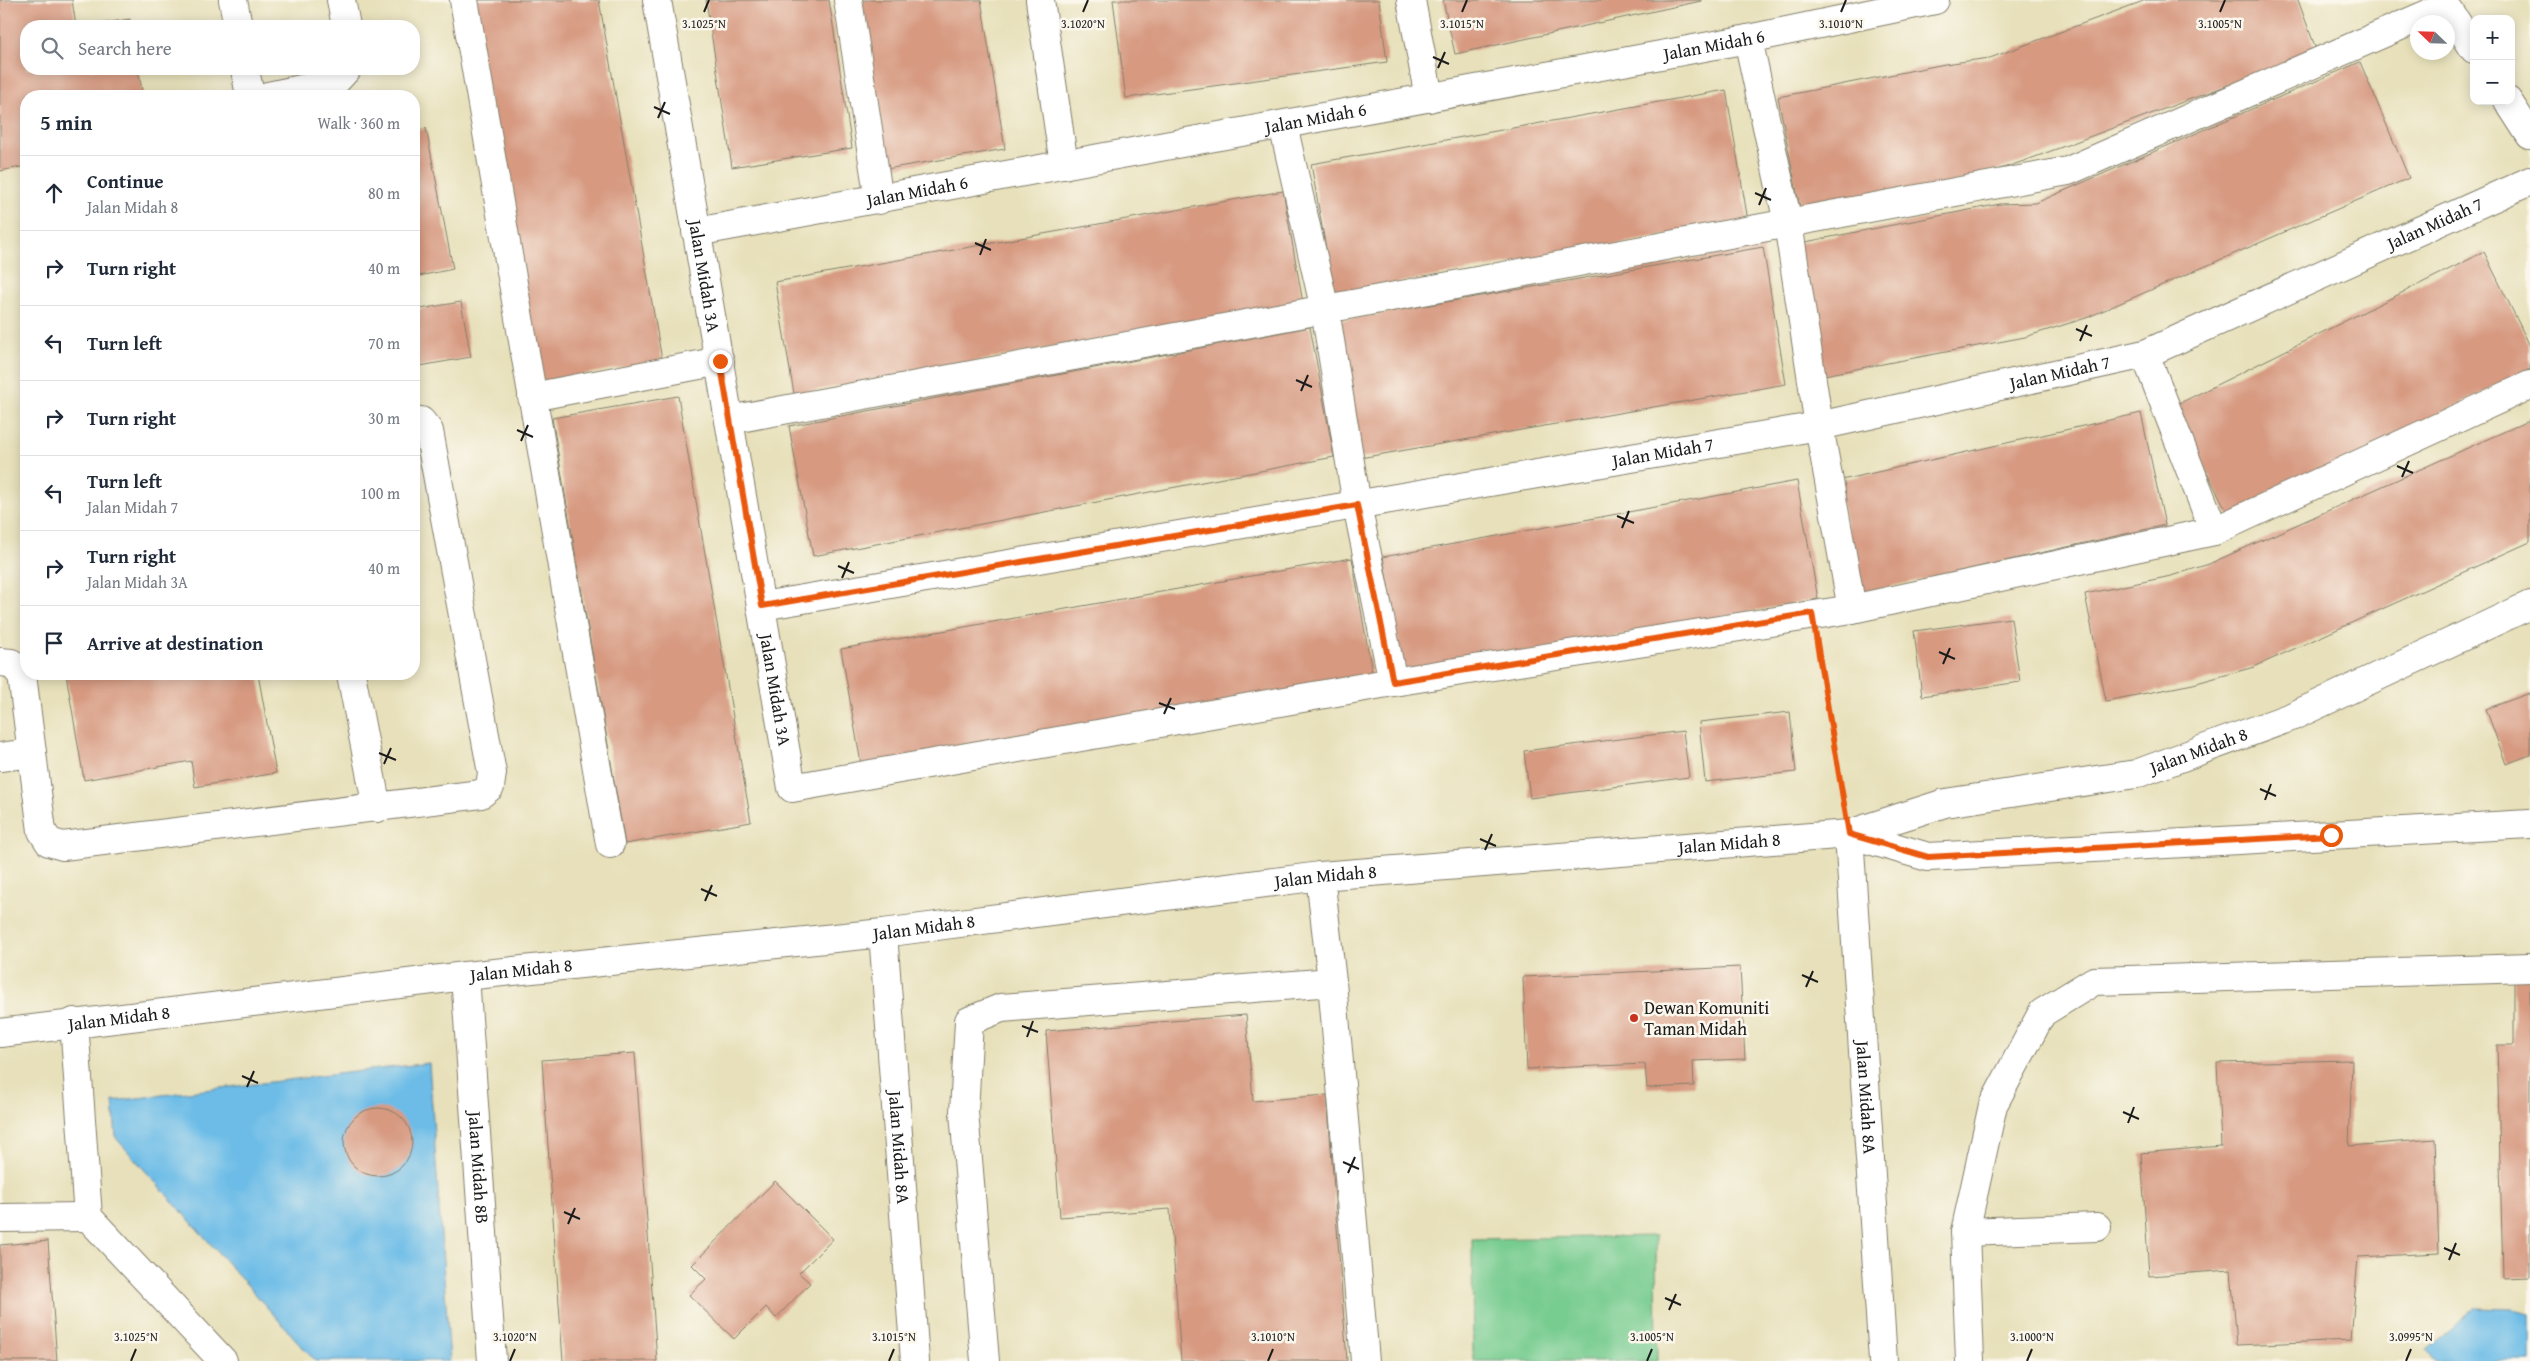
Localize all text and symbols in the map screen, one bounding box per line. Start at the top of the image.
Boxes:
text: 3.1025°N [682,15,726,32]
text: 3.1020°N [1061,15,1105,32]
text: 3.1015°N [1440,15,1484,32]
text: 3.1010°N [1819,15,1863,32]
text: 3.1005°N [2198,15,2242,32]
north arrow [2410,15,2455,60]
map controls [2470,15,2515,105]
button: + [2470,15,2515,60]
search box [20,20,420,75]
street label: Jalan Midah 6 [1659,22,1767,68]
icon: search [38,34,66,62]
text: Search here [78,34,172,62]
button: − [2470,60,2515,105]
street label: Jalan Midah 6 [1261,95,1368,141]
text: 5 min [40,107,92,138]
text: Walk · 360 m [317,111,400,135]
text: Continue [87,167,164,195]
street label: Jalan Midah 6 [862,168,970,214]
icon: ahead [40,179,68,207]
text: 80 m [368,181,400,205]
street label: Jalan Midah 7 [2381,190,2487,257]
text: Jalan Midah 8 [87,195,178,219]
street label: Jalan Midah 3A [682,216,728,334]
icon: right [40,254,68,282]
text: Turn right [87,254,176,282]
text: 40 m [368,256,400,280]
icon: left [40,329,68,357]
text: Turn left [87,329,162,357]
text: 70 m [368,331,400,355]
street label: Jalan Midah 7 [2005,348,2113,397]
route end [709,350,732,373]
icon: right [40,404,68,432]
text: Turn right [87,404,176,432]
text: 30 m [368,406,400,430]
street label: Jalan Midah 7 [1608,430,1716,474]
text: Turn left [87,467,162,495]
icon: left [40,479,68,507]
text: 100 m [360,481,400,505]
text: Jalan Midah 7 [87,495,178,519]
text: Turn right [87,542,176,570]
icon: right [40,554,68,582]
text: 40 m [368,556,400,580]
text: Jalan Midah 3A [87,570,188,594]
icon: arrive [40,629,68,657]
text: Arrive at destination [87,629,263,657]
street label: Jalan Midah 3A [752,630,799,748]
street label: Jalan Midah 8 [2144,720,2251,782]
route start [2320,824,2343,847]
street label: Jalan Midah 8 [1675,825,1781,861]
street label: Jalan Midah 8 [1271,858,1378,895]
street label: Jalan Midah 8 [870,907,976,947]
street label: Jalan Midah 8 [467,951,574,989]
place label: Dewan Komuniti Taman Midah [1644,994,1769,1042]
street label: Jalan Midah 8 [65,998,172,1038]
marker: Dewan Komuniti Taman Midah [1628,1012,1640,1024]
street label: Jalan Midah 8A [1849,1038,1884,1155]
street label: Jalan Midah 8A [882,1088,917,1205]
street label: Jalan Midah 8B [461,1108,496,1225]
text: 3.1025°N [114,1328,158,1345]
text: 3.1020°N [493,1328,537,1345]
text: 3.1015°N [872,1328,916,1345]
text: 3.1010°N [1251,1328,1295,1345]
text: 3.1005°N [1630,1328,1674,1345]
text: 3.1000°N [2010,1328,2054,1345]
text: 3.0995°N [2389,1328,2433,1345]

